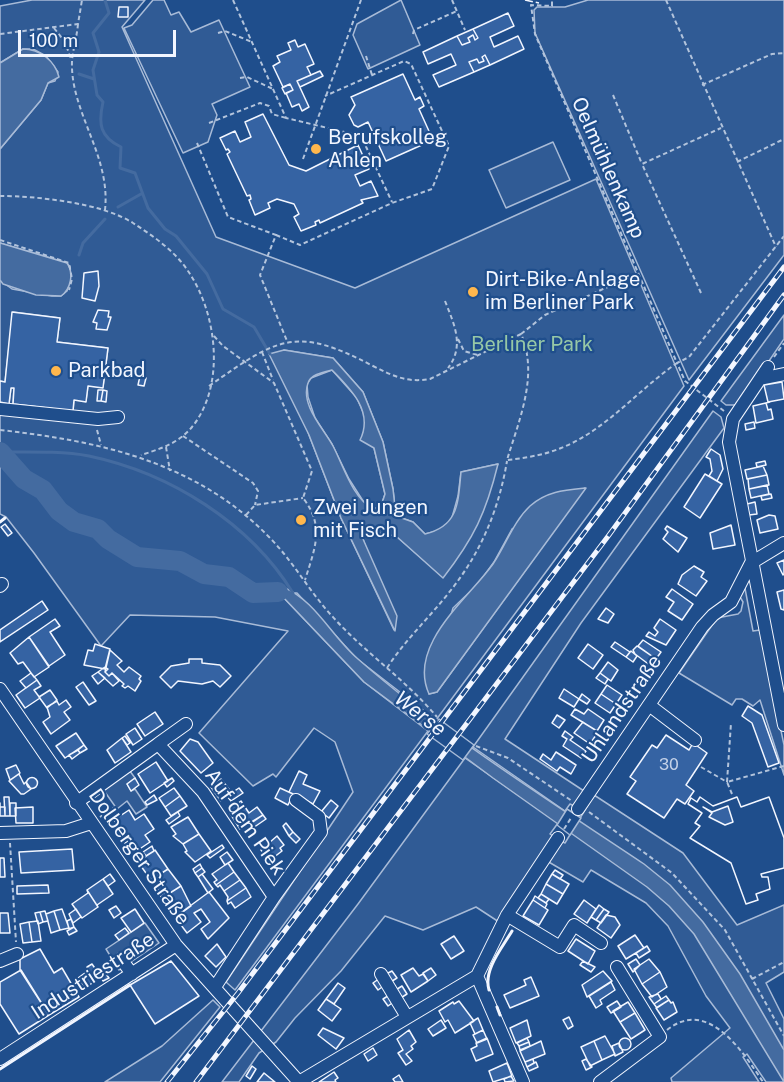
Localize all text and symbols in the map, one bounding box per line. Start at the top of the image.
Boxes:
scale bar [21,18,178,56]
text: 100 m [29,30,78,51]
street label: Oelmühlenkamp [566,94,650,242]
place label: Berufskolleg Ahlen [328,126,447,173]
marker: Berufskolleg Ahlen [309,142,323,156]
place label: Dirt-Bike-Anlage im Berliner Park [485,268,640,315]
marker: Dirt-Bike-Anlage im Berliner Park [466,285,480,299]
park label: Berliner Park [471,333,593,357]
place label: Parkbad [68,359,145,383]
marker: Parkbad [49,364,63,378]
place label: Zwei Jungen mit Fisch [313,496,428,543]
marker: Zwei Jungen mit Fisch [294,513,308,527]
street label: Uhlandstraße [577,650,667,768]
water label: Werse [389,686,451,742]
house number: 30 [659,755,679,775]
street label: Auf dem Piek [200,764,290,880]
street label: Dolberger Straße [83,784,195,930]
street label: Industriestraße [27,927,159,1025]

